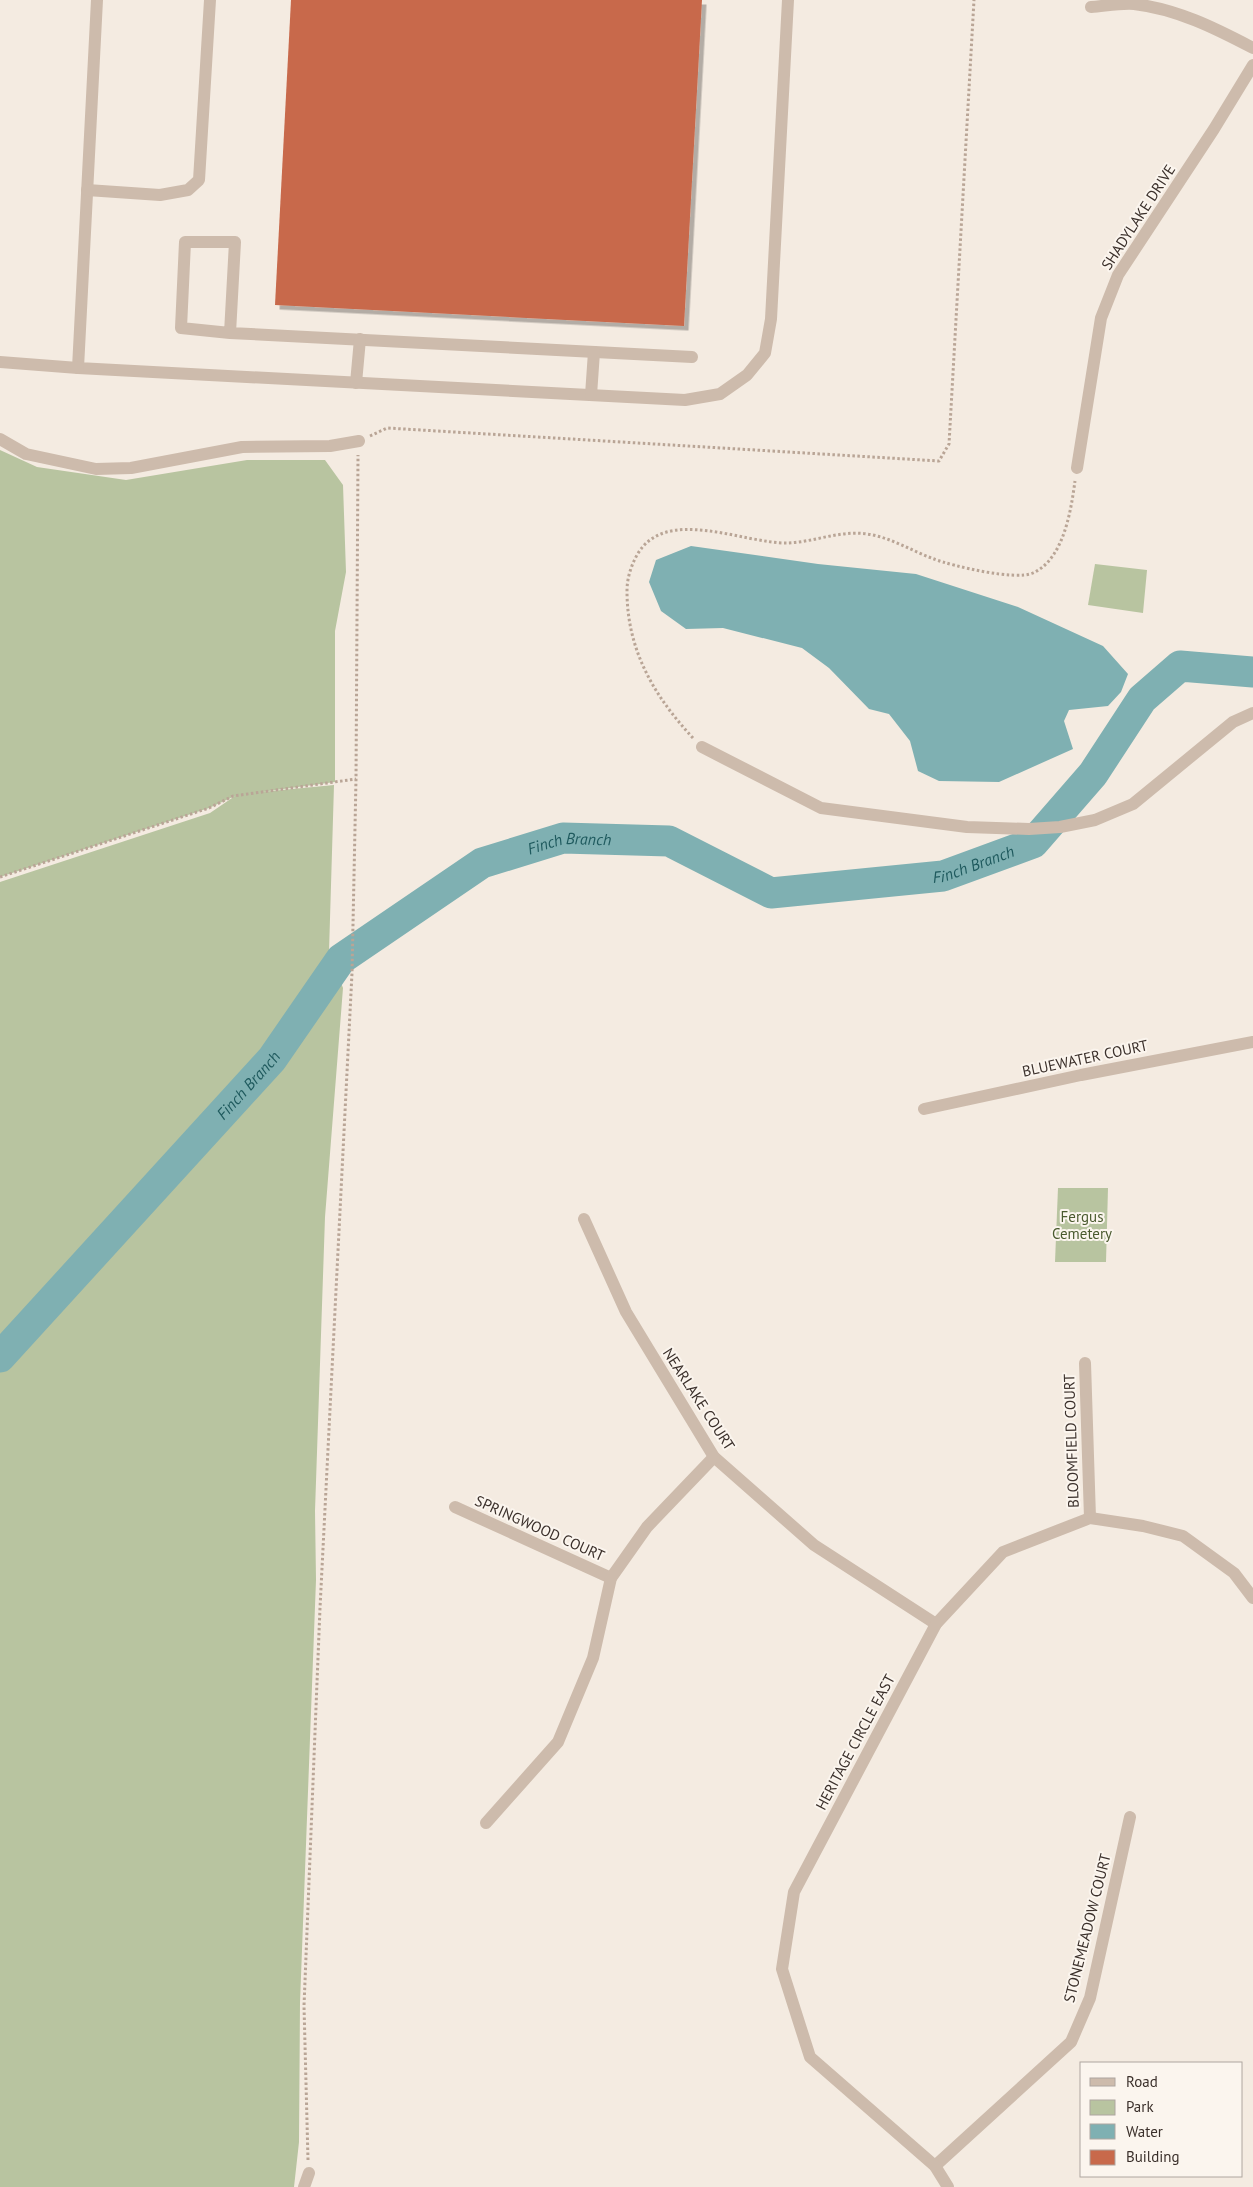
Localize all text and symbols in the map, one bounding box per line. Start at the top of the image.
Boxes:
street label: SHADYLAKE DRIVE [1097,161,1179,273]
water label: Finch Branch [525,828,612,858]
water label: Finch Branch [932,841,1017,887]
street label: BLUEWATER COURT [1020,1035,1150,1081]
water label: Finch Branch [212,1047,284,1123]
park label: Fergus Cemetery [1052,1207,1112,1243]
street label: NEARLAKE COURT [659,1344,740,1454]
street label: BLOOMFIELD COURT [1059,1373,1083,1508]
street label: SPRINGWOOD COURT [472,1491,608,1565]
street label: HERITAGE CIRCLE EAST [811,1670,899,1813]
street label: STONEMEADOW COURT [1059,1851,1115,2005]
legend [1080,2062,1243,2177]
text: Road [1126,2072,1158,2091]
text: Park [1126,2097,1154,2116]
text: Water [1126,2122,1163,2141]
text: Building [1126,2147,1180,2166]

